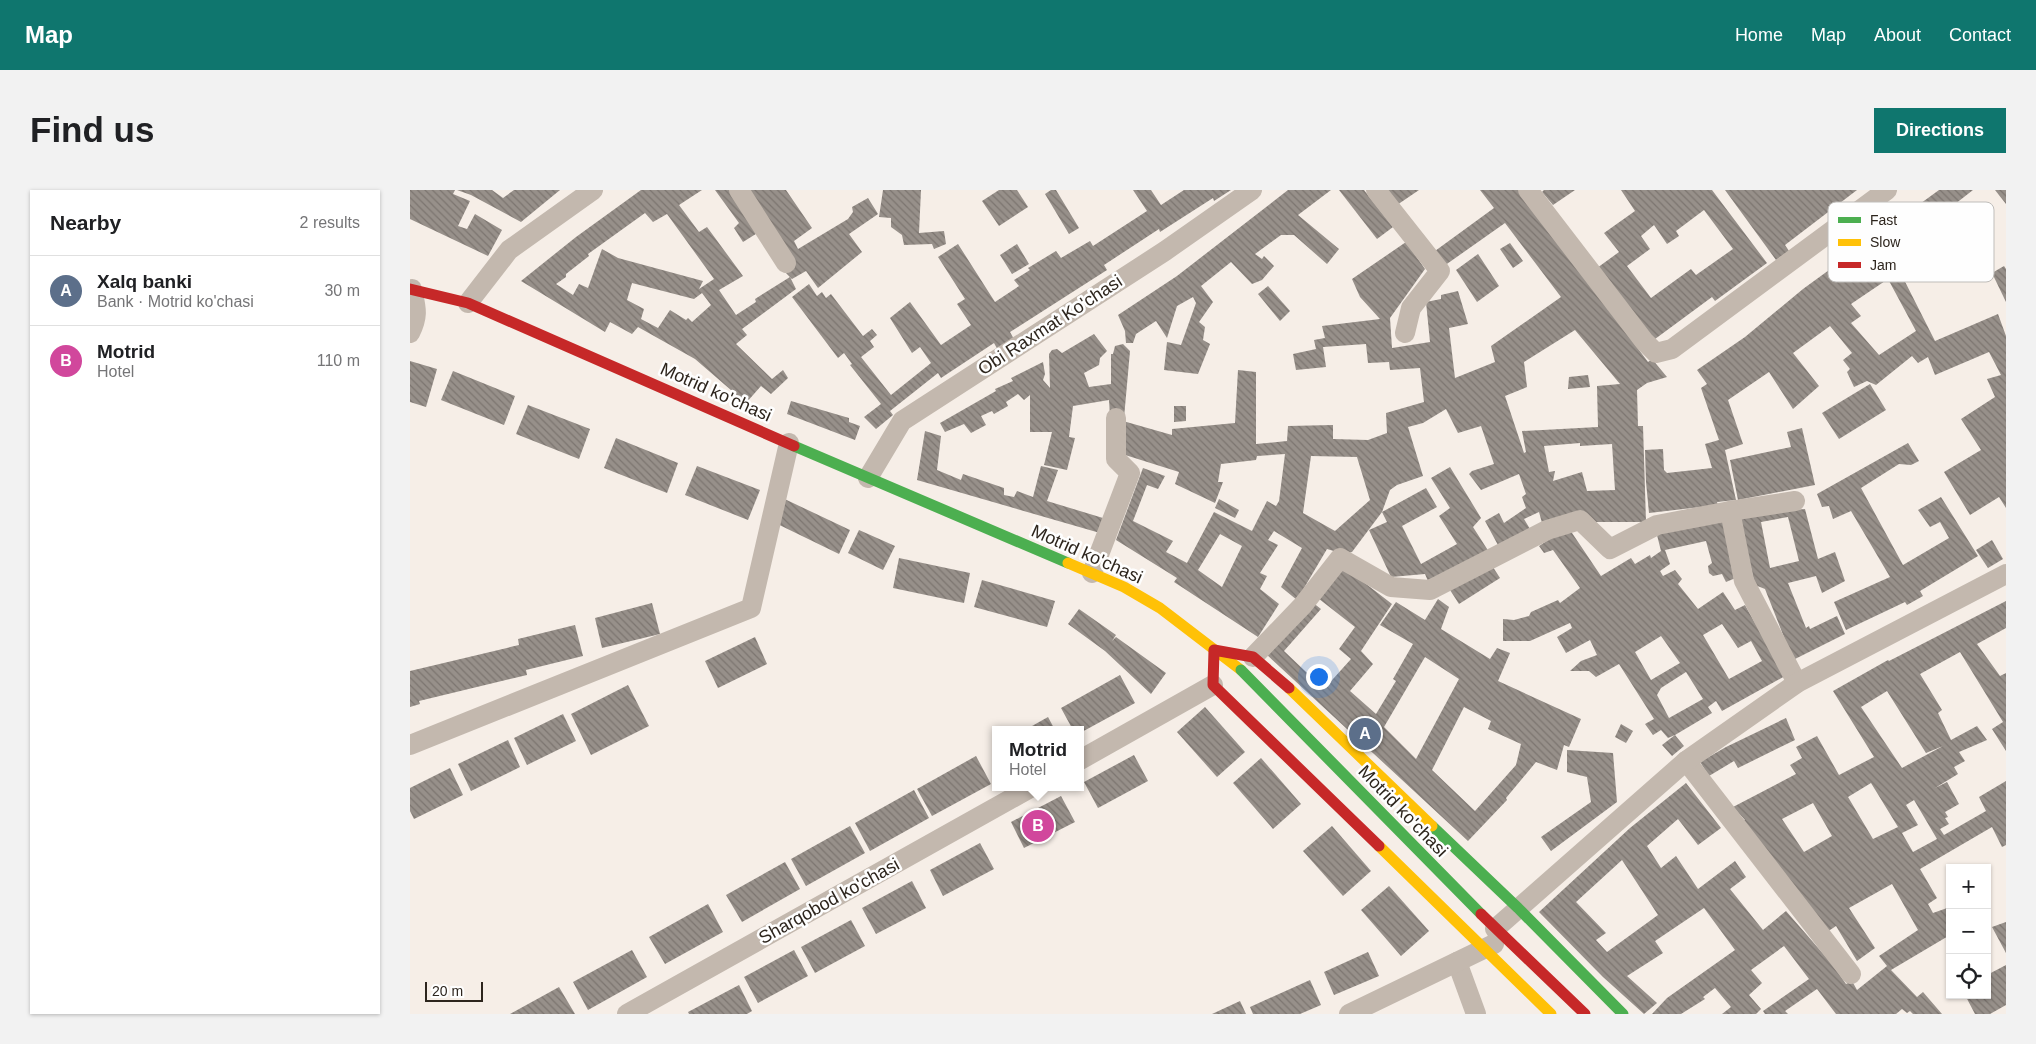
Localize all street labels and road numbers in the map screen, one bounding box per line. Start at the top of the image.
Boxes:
street label: Obi Raxmat Ko'chasi [974,271,1126,379]
street label: Motrid ko'chasi [657,359,775,425]
street label: Motrid ko'chasi [1028,521,1146,587]
street label: Motrid ko'chasi [1354,761,1452,861]
street label: Sharqobod ko'chasi [755,854,903,948]

